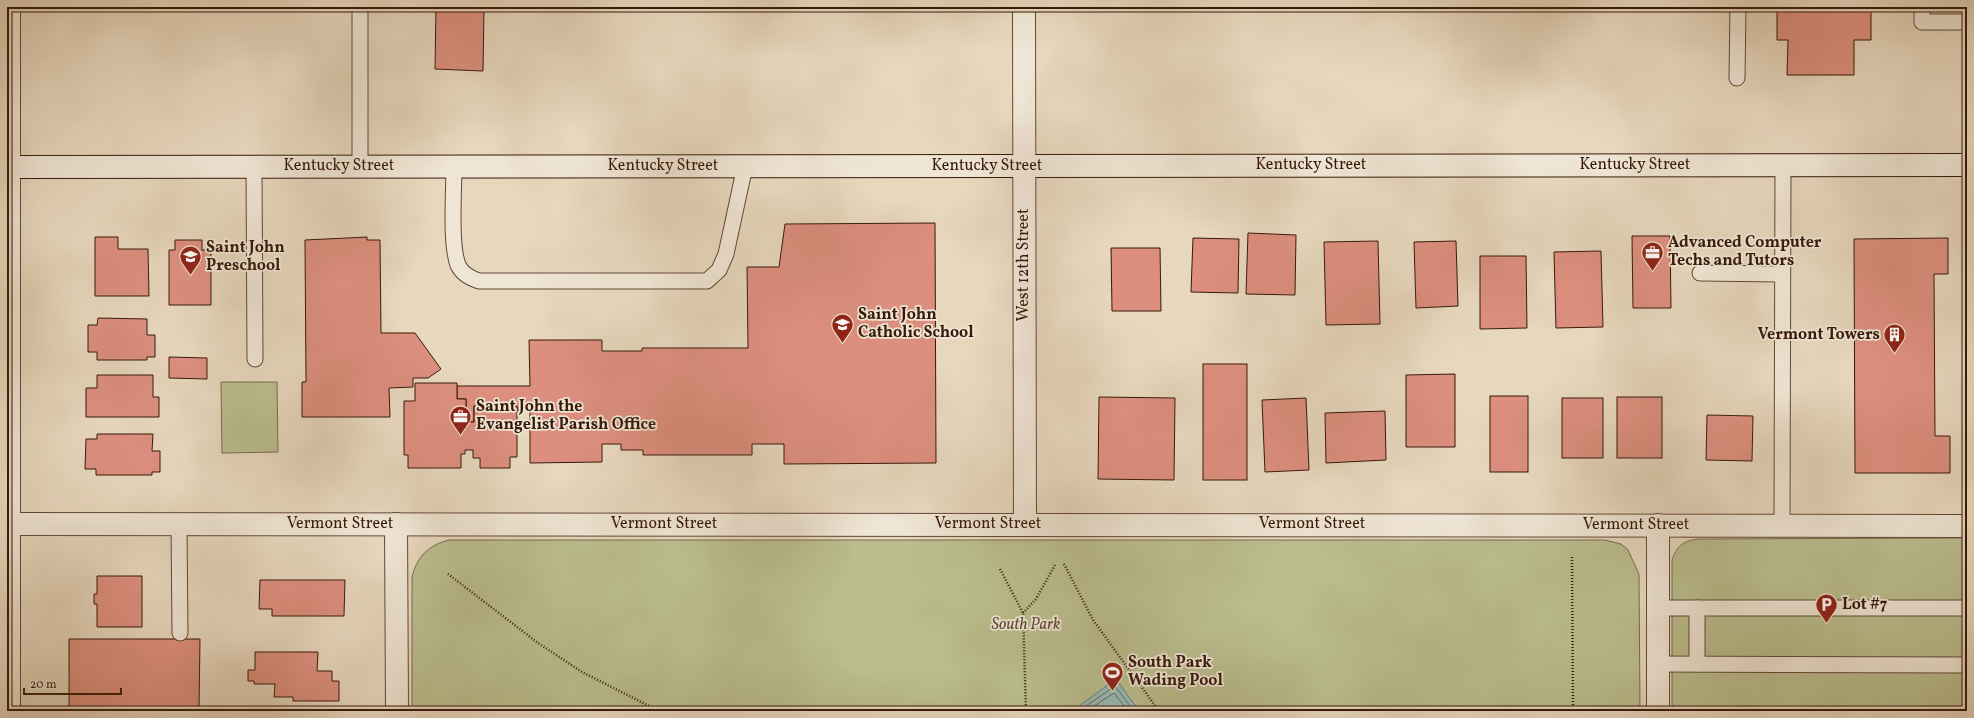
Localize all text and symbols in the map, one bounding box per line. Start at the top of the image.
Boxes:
street label: Kentucky Street [1256,154,1367,176]
street label: Kentucky Street [1580,154,1691,176]
street label: Kentucky Street [284,155,395,177]
street label: Kentucky Street [608,155,719,177]
street label: Kentucky Street [932,155,1043,177]
street label: West 12th Street [1013,208,1035,322]
place label: Advanced Computer Techs and Tutors [1668,232,1822,272]
place label: Saint John Preschool [206,237,285,277]
office icon: Advanced Computer Techs and Tutors [1639,239,1665,272]
school or university icon: Saint John Preschool [177,244,203,277]
place label: Saint John Catholic School [858,304,974,344]
school or university icon: Saint John Catholic School [829,311,855,344]
building icon: Vermont Towers [1882,322,1908,355]
place label: Vermont Towers [1757,324,1880,346]
place label: Saint John the Evangelist Parish Office [476,396,656,436]
office icon: Saint John the Evangelist Parish Office [447,403,473,436]
street label: Vermont Street [287,513,394,535]
street label: Vermont Street [611,513,718,535]
street label: Vermont Street [935,513,1042,535]
street label: Vermont Street [1259,513,1366,535]
street label: Vermont Street [1583,514,1690,536]
parking icon: Lot #7 [1813,592,1839,625]
place label: Lot #7 [1842,594,1888,616]
park label: South Park [992,614,1061,636]
place label: South Park Wading Pool [1128,652,1223,692]
sports icon: South Park Wading Pool [1099,659,1125,692]
scale bar [24,670,121,696]
text: 20 m [30,677,57,693]

